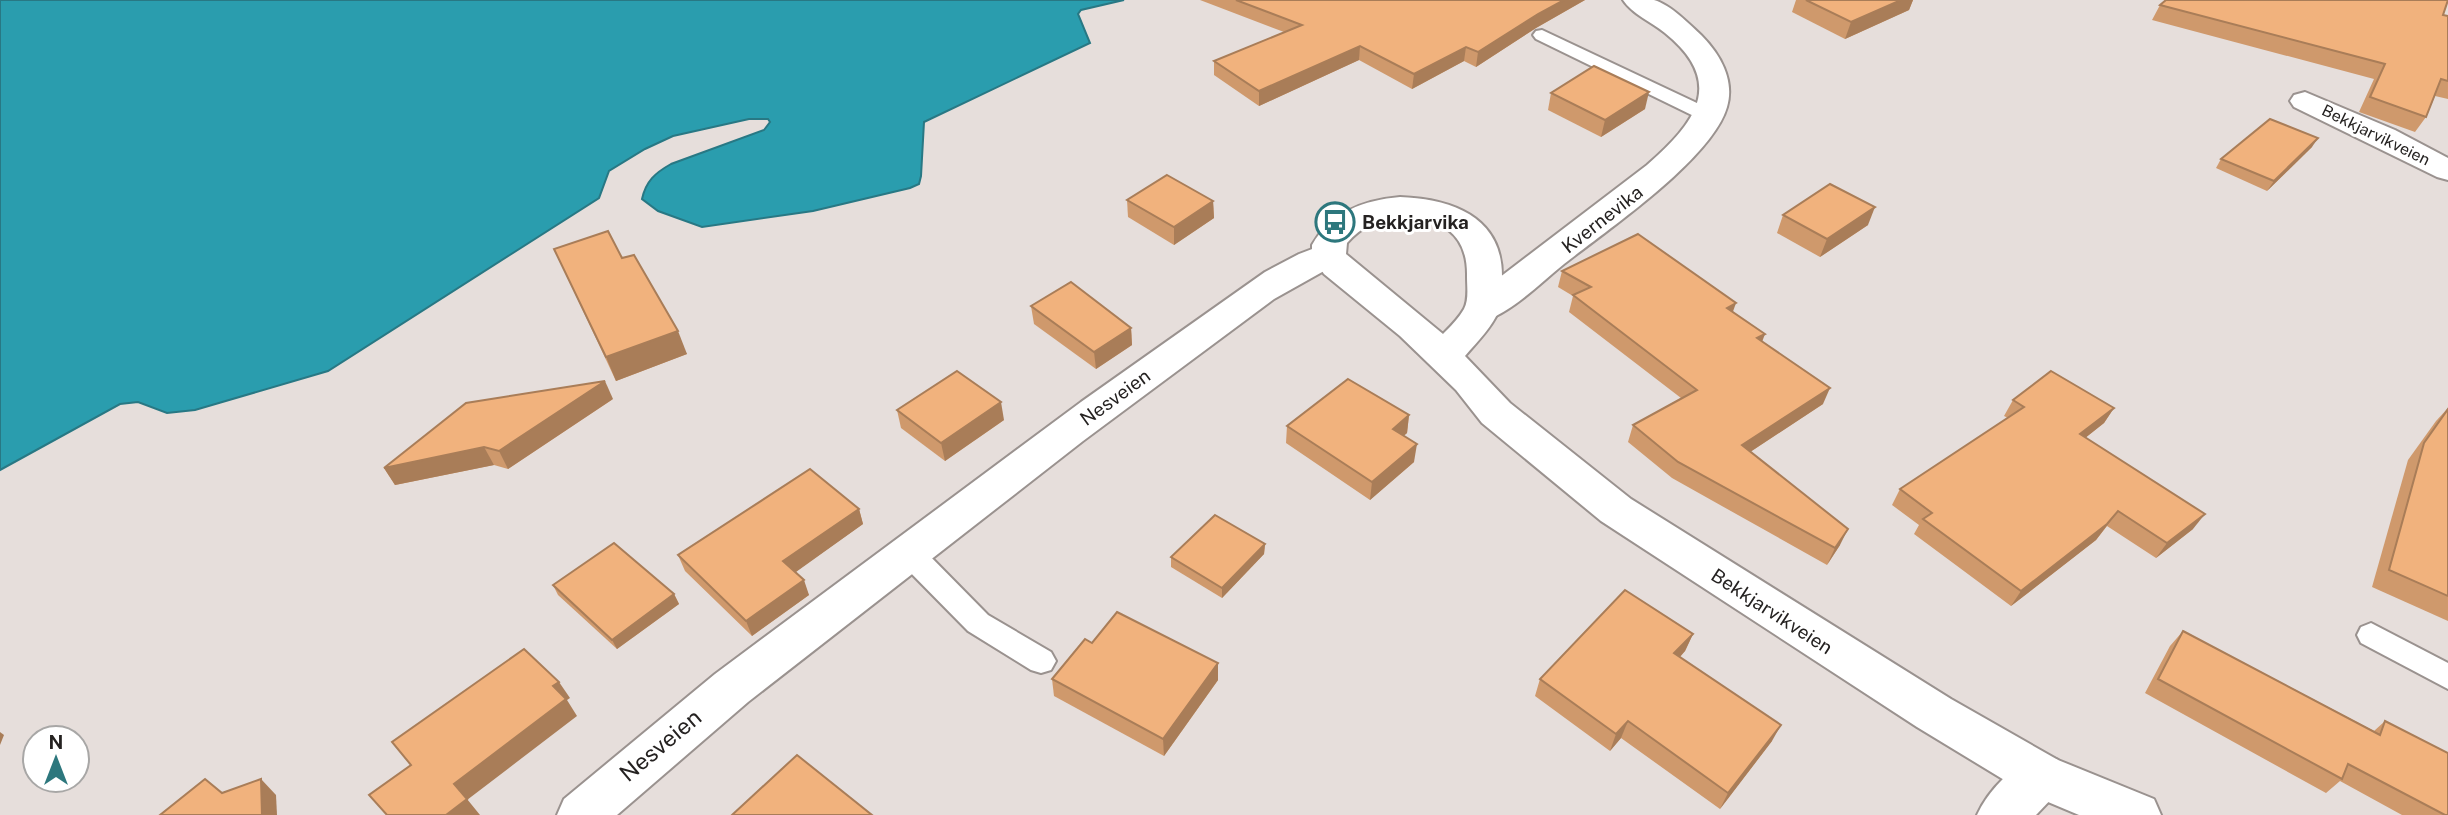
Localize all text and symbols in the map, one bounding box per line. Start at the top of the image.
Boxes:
street label: Bekkjarvikveien [2319,101,2433,169]
street label: Kvernevika [1557,181,1647,257]
bus stop icon: Bekkjarvika [1314,201,1356,243]
place label: Bekkjarvika [1362,211,1469,233]
street label: Nesveien [1076,364,1154,430]
street label: Bekkjarvikveien [1707,564,1837,658]
street label: Nesveien [614,703,706,787]
north arrow [21,724,91,794]
text: N [49,731,63,753]

